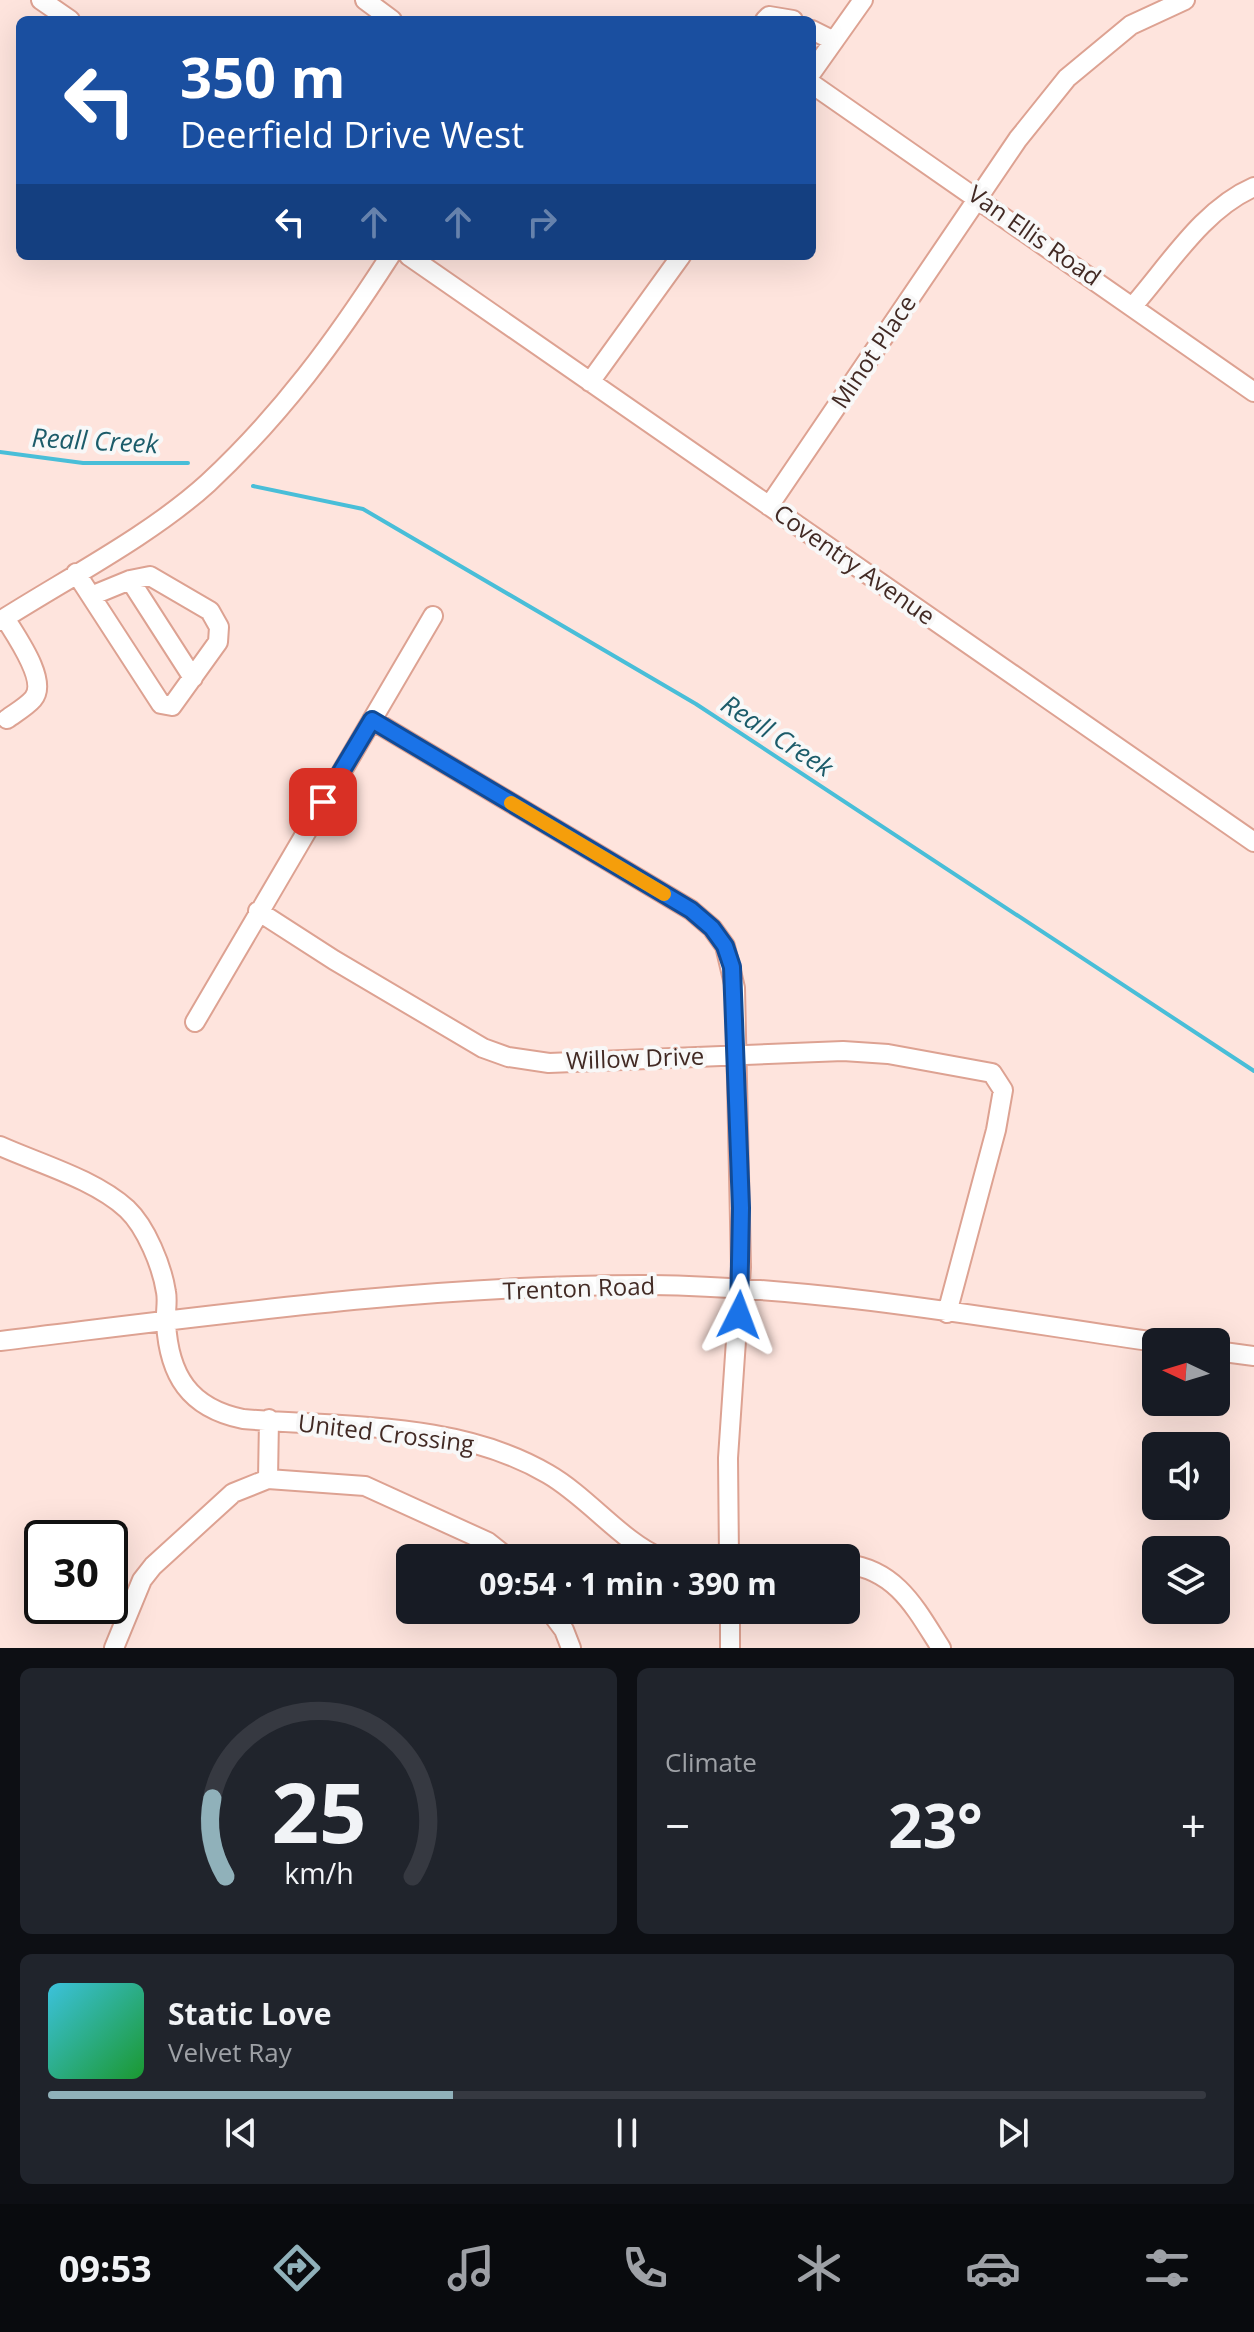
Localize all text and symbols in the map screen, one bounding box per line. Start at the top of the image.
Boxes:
text: 350 m [180,38,346,114]
icon: left [48,48,152,152]
text: Deerfield Drive West [180,110,524,159]
street label: Van Ellis Road [962,177,1108,293]
icon: left [268,200,312,244]
icon: ahead [352,200,396,244]
icon: ahead [436,200,480,244]
icon: right [520,200,564,244]
street label: Minot Place [823,288,923,414]
water label: Reall Creek [31,419,160,461]
street label: Coventry Avenue [768,496,942,632]
water label: Reall Creek [715,686,842,785]
pin [289,768,357,836]
icon: arrive [301,780,345,824]
street label: Willow Drive [565,1039,705,1076]
street label: Trenton Road [502,1268,656,1307]
position arrow [697,1273,781,1357]
north arrow [1142,1328,1230,1416]
map controls [1142,1328,1230,1624]
street label: United Crossing [296,1405,476,1460]
button: sound [1142,1432,1230,1520]
speed limit sign: 30 [24,1520,128,1624]
button: layers [1142,1536,1230,1624]
text: 09:54 · 1 min · 390 m [479,1563,777,1604]
text: Climate [665,1744,757,1780]
text: 25 [271,1754,366,1867]
text: 23° [888,1784,983,1866]
text: − [665,1795,690,1855]
text: + [1181,1795,1206,1855]
text: km/h [284,1853,353,1892]
text: Static Love [168,1993,331,2034]
text: Velvet Ray [168,2034,292,2070]
icon: previous [219,2111,263,2155]
icon: pause [605,2111,649,2155]
icon: next [991,2111,1035,2155]
icon: directions [269,2240,325,2296]
icon: music [443,2240,499,2296]
icon: phone [617,2240,673,2296]
icon: climate [791,2240,847,2296]
icon: car [965,2240,1021,2296]
icon: filters [1139,2240,1195,2296]
text: 09:53 [59,2244,152,2293]

